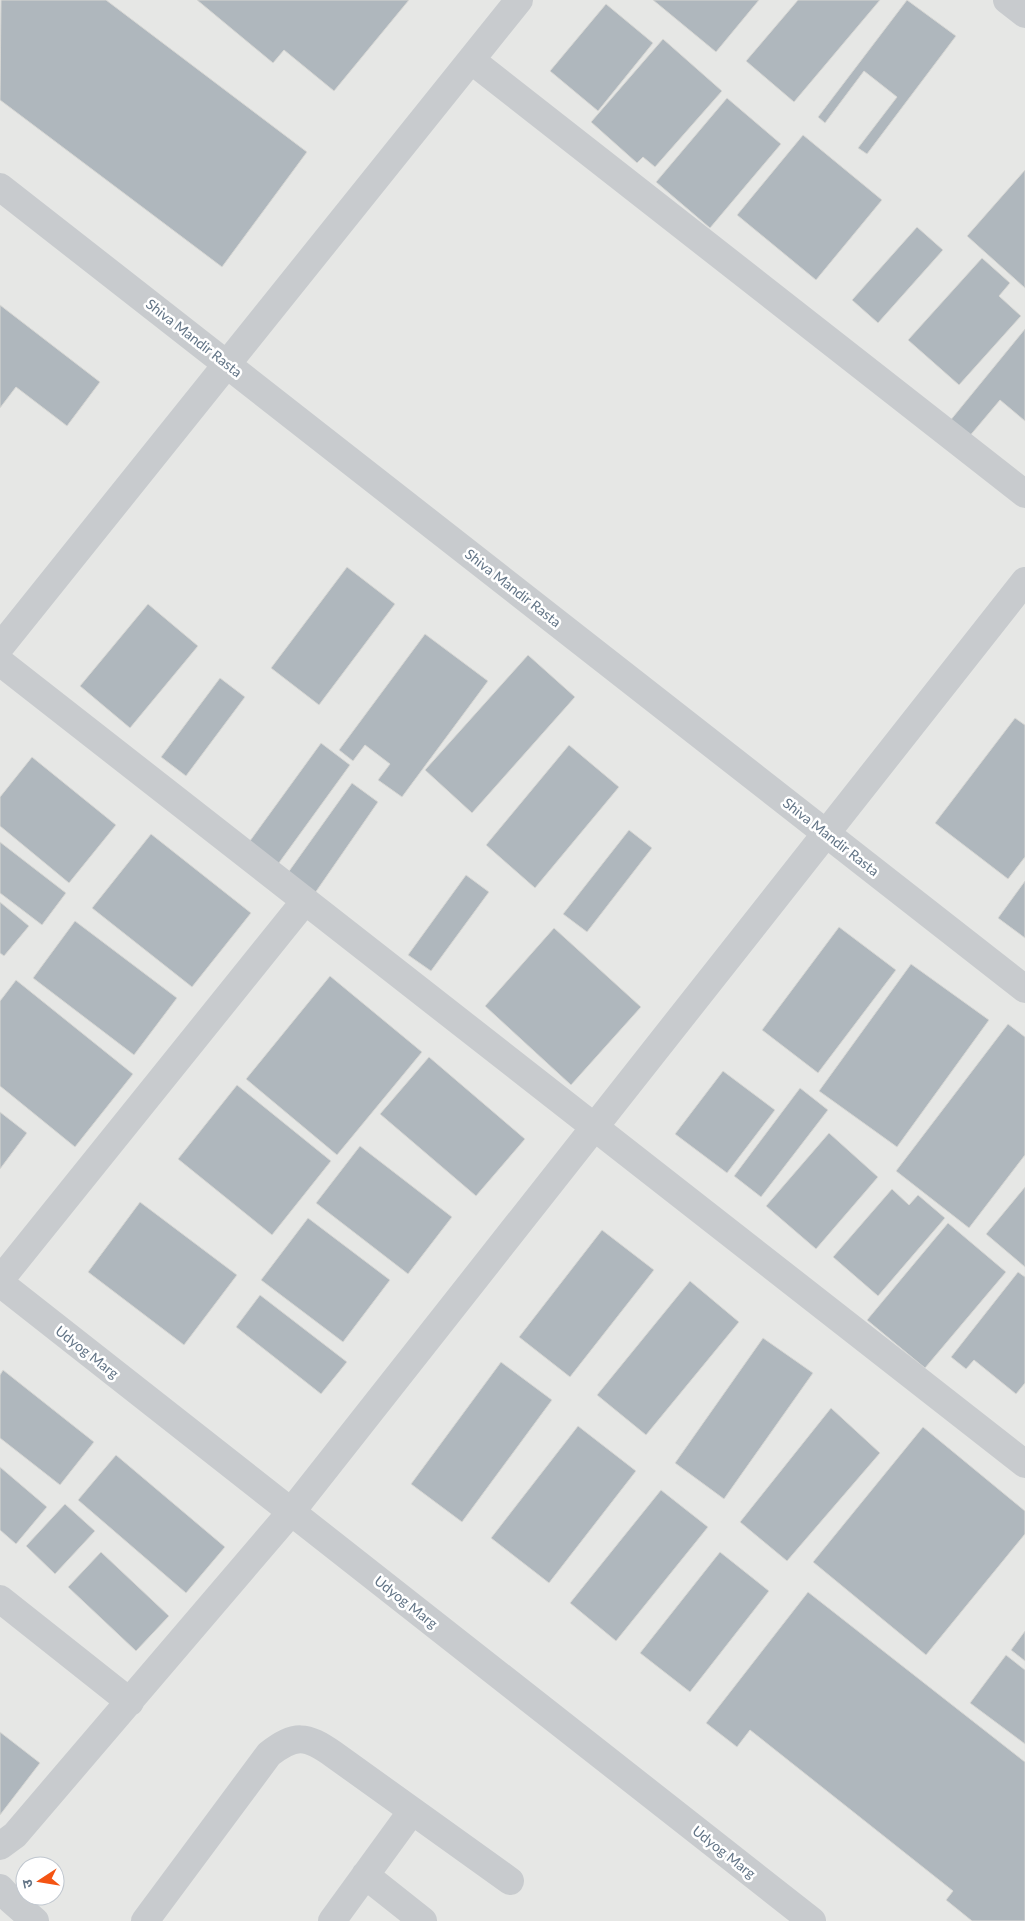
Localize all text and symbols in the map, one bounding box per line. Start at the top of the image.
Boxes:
street label: Shiva Mandir Rasta [143,295,246,380]
street label: Shiva Mandir Rasta [462,545,565,630]
street label: Shiva Mandir Rasta [780,794,883,879]
street label: Udyog Marg [52,1322,122,1382]
street label: Udyog Marg [371,1572,441,1632]
street label: Udyog Marg [689,1822,759,1882]
north arrow [15,1856,65,1906]
text: उ [17,1877,36,1890]

